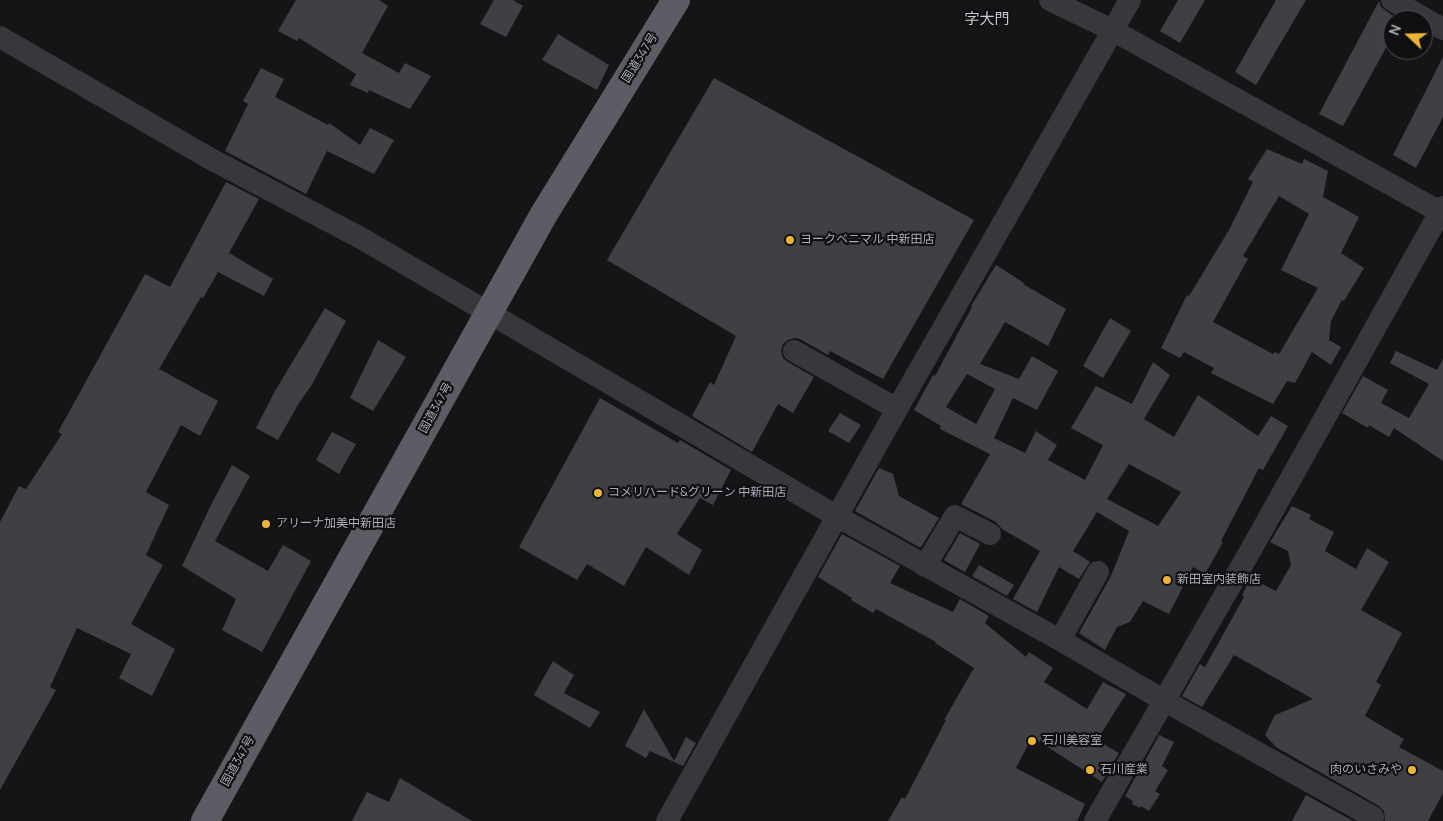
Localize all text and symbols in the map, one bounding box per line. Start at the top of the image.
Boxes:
north arrow [1383,10,1433,60]
district label: 字大門 [965,11,1009,29]
text: N [1384,22,1405,38]
street label: 国道347号 [619,31,661,85]
place label: ヨークベニマル 中新田店 [800,233,934,247]
marker: ヨークベニマル 中新田店 [784,234,796,246]
street label: 国道347号 [416,380,456,436]
place label: コメリハード&グリーン 中新田店 [608,486,786,500]
marker: コメリハード&グリーン 中新田店 [592,487,604,499]
place label: アリーナ加美中新田店 [276,517,396,531]
marker: アリーナ加美中新田店 [260,518,272,530]
place label: 新田室内装飾店 [1177,573,1261,587]
marker: 新田室内装飾店 [1161,574,1173,586]
street label: 国道347号 [218,733,258,789]
place label: 石川美容室 [1042,734,1102,748]
marker: 石川美容室 [1026,735,1038,747]
place label: 石川産業 [1100,763,1148,777]
place label: 肉のいさみや [1330,763,1402,777]
marker: 石川産業 [1084,764,1096,776]
marker: 肉のいさみや [1406,764,1418,776]

